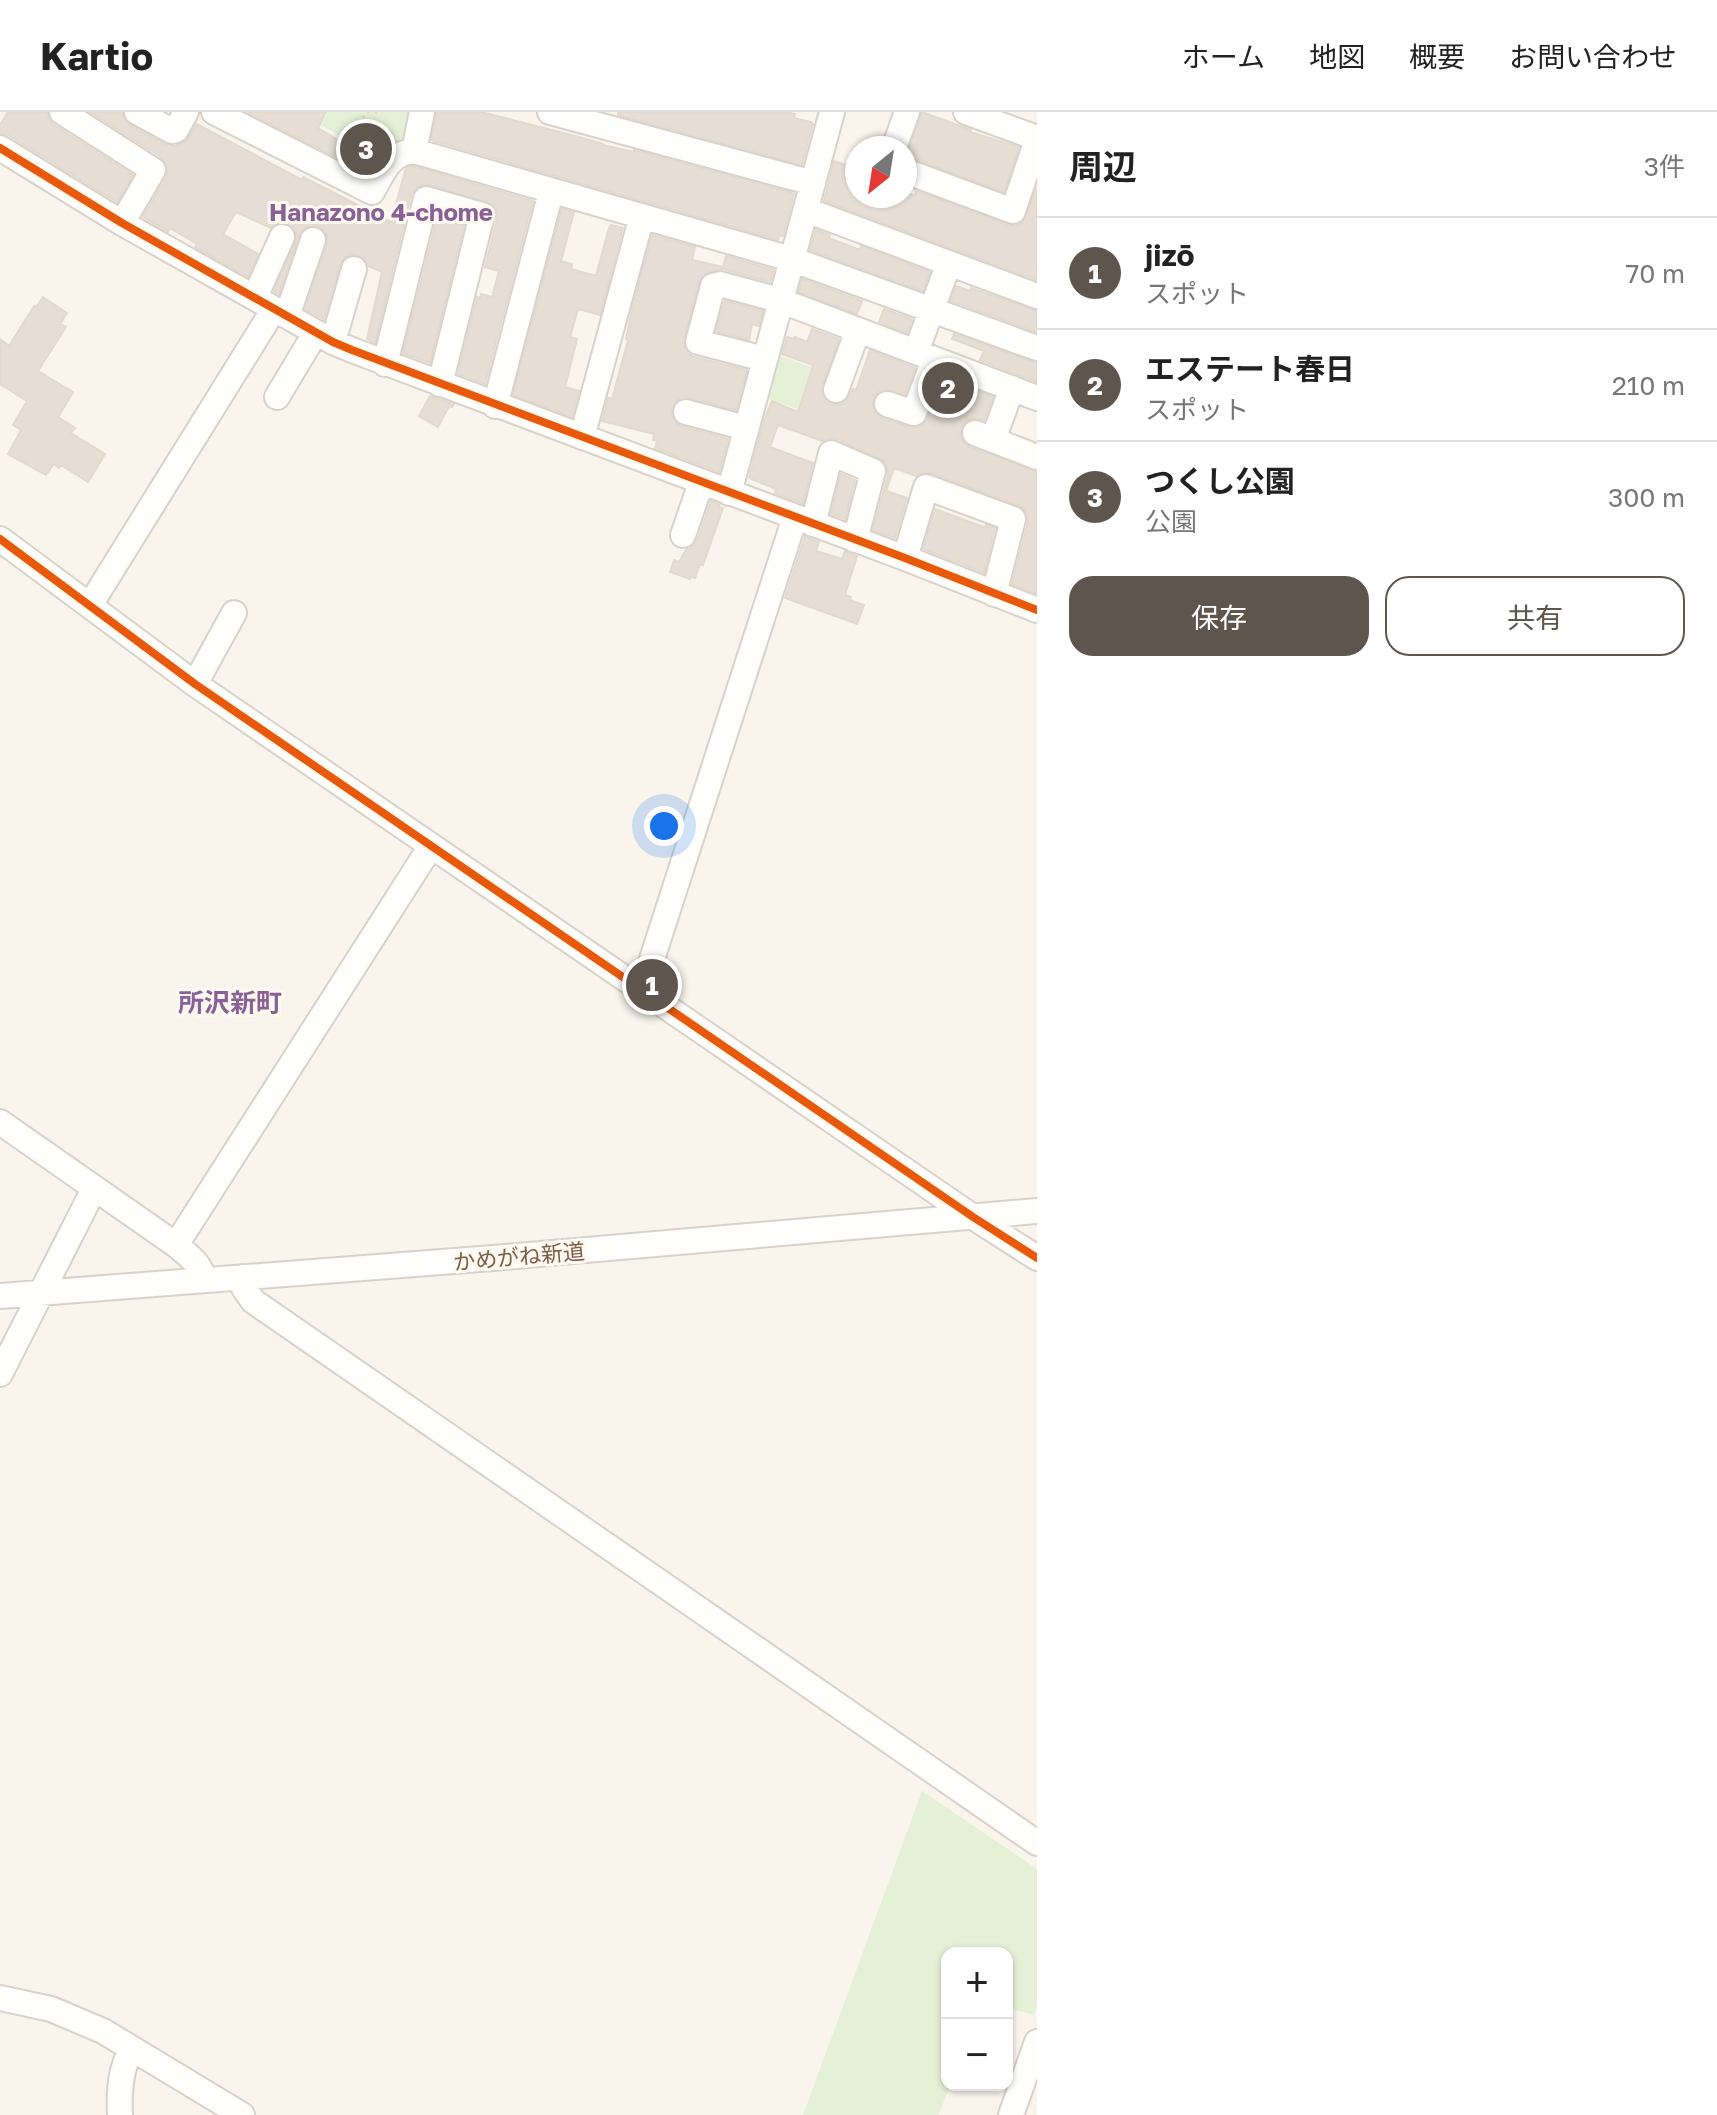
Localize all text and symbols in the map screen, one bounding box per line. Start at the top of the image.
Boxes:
text: Kartio [40,33,153,78]
text: ホーム [1182,40,1265,73]
text: 地図 [1309,40,1365,73]
text: 概要 [1409,40,1465,73]
text: お問い合わせ [1509,40,1677,73]
pin: 3 [340,119,392,179]
north arrow [845,136,917,208]
text: 周辺 [1069,146,1137,186]
text: 3件 [1644,151,1685,182]
district label: Hanazono 4-chome [269,197,493,226]
text: jizō [1145,237,1195,273]
text: 1 [1088,258,1102,289]
text: 70 m [1626,258,1685,289]
text: スポット [1145,278,1249,309]
text: エステート春日 [1145,351,1355,387]
pin: 2 [922,358,974,418]
text: 2 [1087,370,1103,401]
text: 210 m [1612,370,1685,401]
text: スポット [1145,394,1249,425]
text: つくし公園 [1145,463,1295,499]
text: 3 [1087,482,1103,513]
text: 300 m [1608,482,1685,513]
text: 公園 [1145,506,1197,537]
button: 保存 [1069,576,1369,656]
button: 共有 [1385,576,1685,656]
your location [644,806,684,846]
pin: 1 [626,955,678,1015]
district label: 所沢新町 [178,987,282,1018]
street label: かめがね新道 [452,1237,586,1275]
map controls [941,1947,1013,2091]
button: + [941,1947,1013,2019]
button: − [941,2019,1013,2091]

